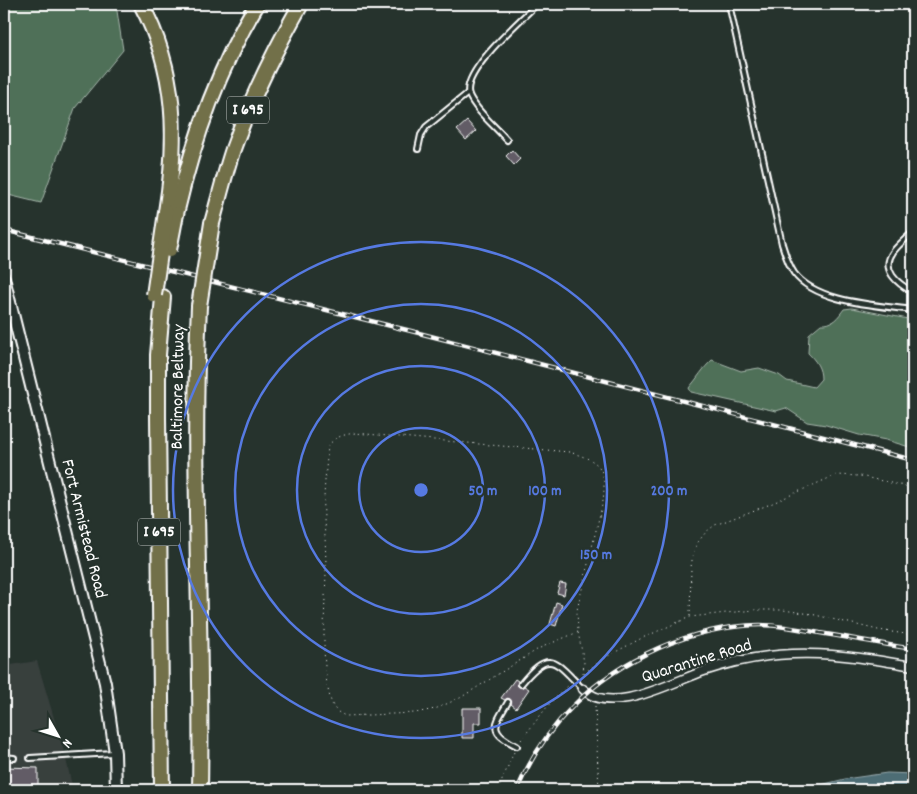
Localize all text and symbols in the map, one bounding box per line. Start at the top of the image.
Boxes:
road number: I 695 [227,96,269,124]
street label: Baltimore Beltway [165,324,193,450]
street label: Fort Armistead Road [54,457,112,601]
centre of rings [412,481,430,499]
text: 50 m [469,481,497,503]
text: 100 m [528,481,562,503]
text: 200 m [651,481,687,503]
road number: I 695 [138,518,180,546]
text: 150 m [580,545,612,567]
street label: Quarantine Road [639,633,755,691]
north arrow [32,712,82,762]
text: N [57,734,76,752]

